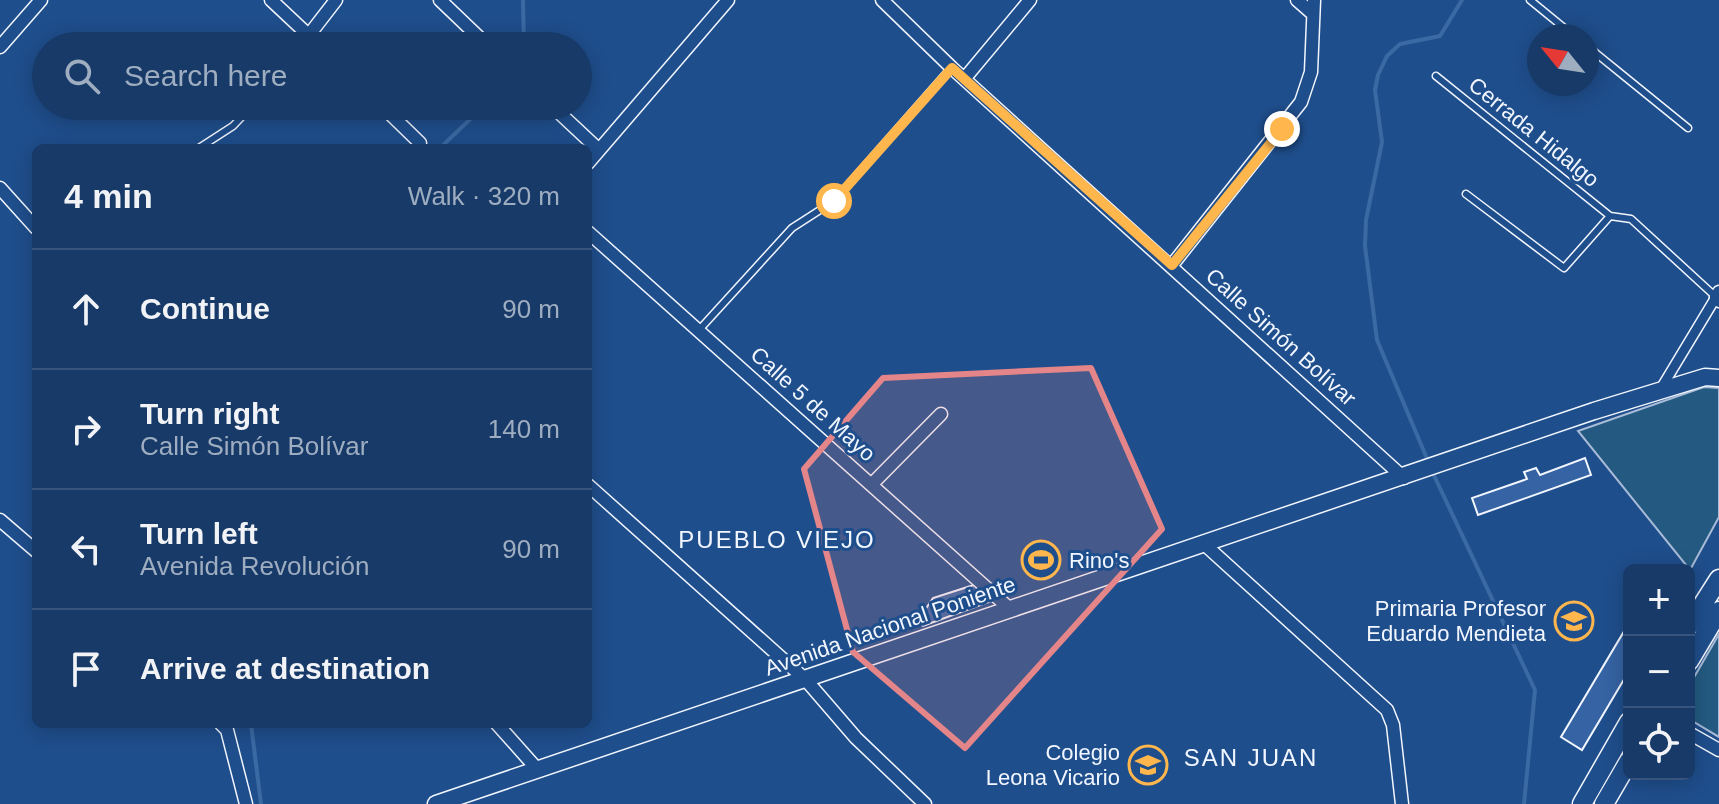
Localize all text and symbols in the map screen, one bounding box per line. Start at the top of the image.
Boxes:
north arrow [1527,24,1599,96]
search box [32,32,592,120]
icon: search [60,54,104,98]
text: Search here [124,59,287,92]
street label: Cerrada Hidalgo [1464,72,1604,192]
route end [1264,111,1300,147]
text: 4 min [64,177,153,215]
text: Walk · 320 m [408,181,560,211]
route start [816,183,852,219]
street label: Calle Simón Bolívar [1201,263,1361,411]
icon: ahead [64,287,108,331]
text: Continue [140,292,270,325]
text: 90 m [502,294,560,324]
street label: Calle 5 de Mayo [746,342,880,466]
text: Turn right [140,397,279,430]
icon: right [64,407,108,451]
text: 140 m [488,414,560,444]
text: Calle Simón Bolívar [140,431,368,461]
text: Turn left [140,517,258,550]
district label: PUEBLO VIEJO [678,526,876,553]
icon: left [64,527,108,571]
text: 90 m [502,534,560,564]
sports icon: Rino's [1020,539,1062,581]
place label: Rino's [1069,548,1129,573]
text: Avenida Revolución [140,551,369,581]
map controls [1623,564,1695,780]
button: + [1623,564,1695,636]
street label: Avenida Nacional Poniente [761,571,1019,681]
place label: Primaria Profesor Eduardo Mendieta [1366,596,1547,646]
school or university icon: Primaria Profesor Eduardo Mendieta [1553,600,1595,642]
button: − [1623,636,1695,708]
icon: arrive [64,647,108,691]
text: Arrive at destination [140,652,430,685]
button: locate [1623,708,1695,780]
place label: Colegio Leona Vicario [986,740,1120,790]
school or university icon: Colegio Leona Vicario [1127,744,1169,786]
district label: SAN JUAN [1184,744,1318,771]

